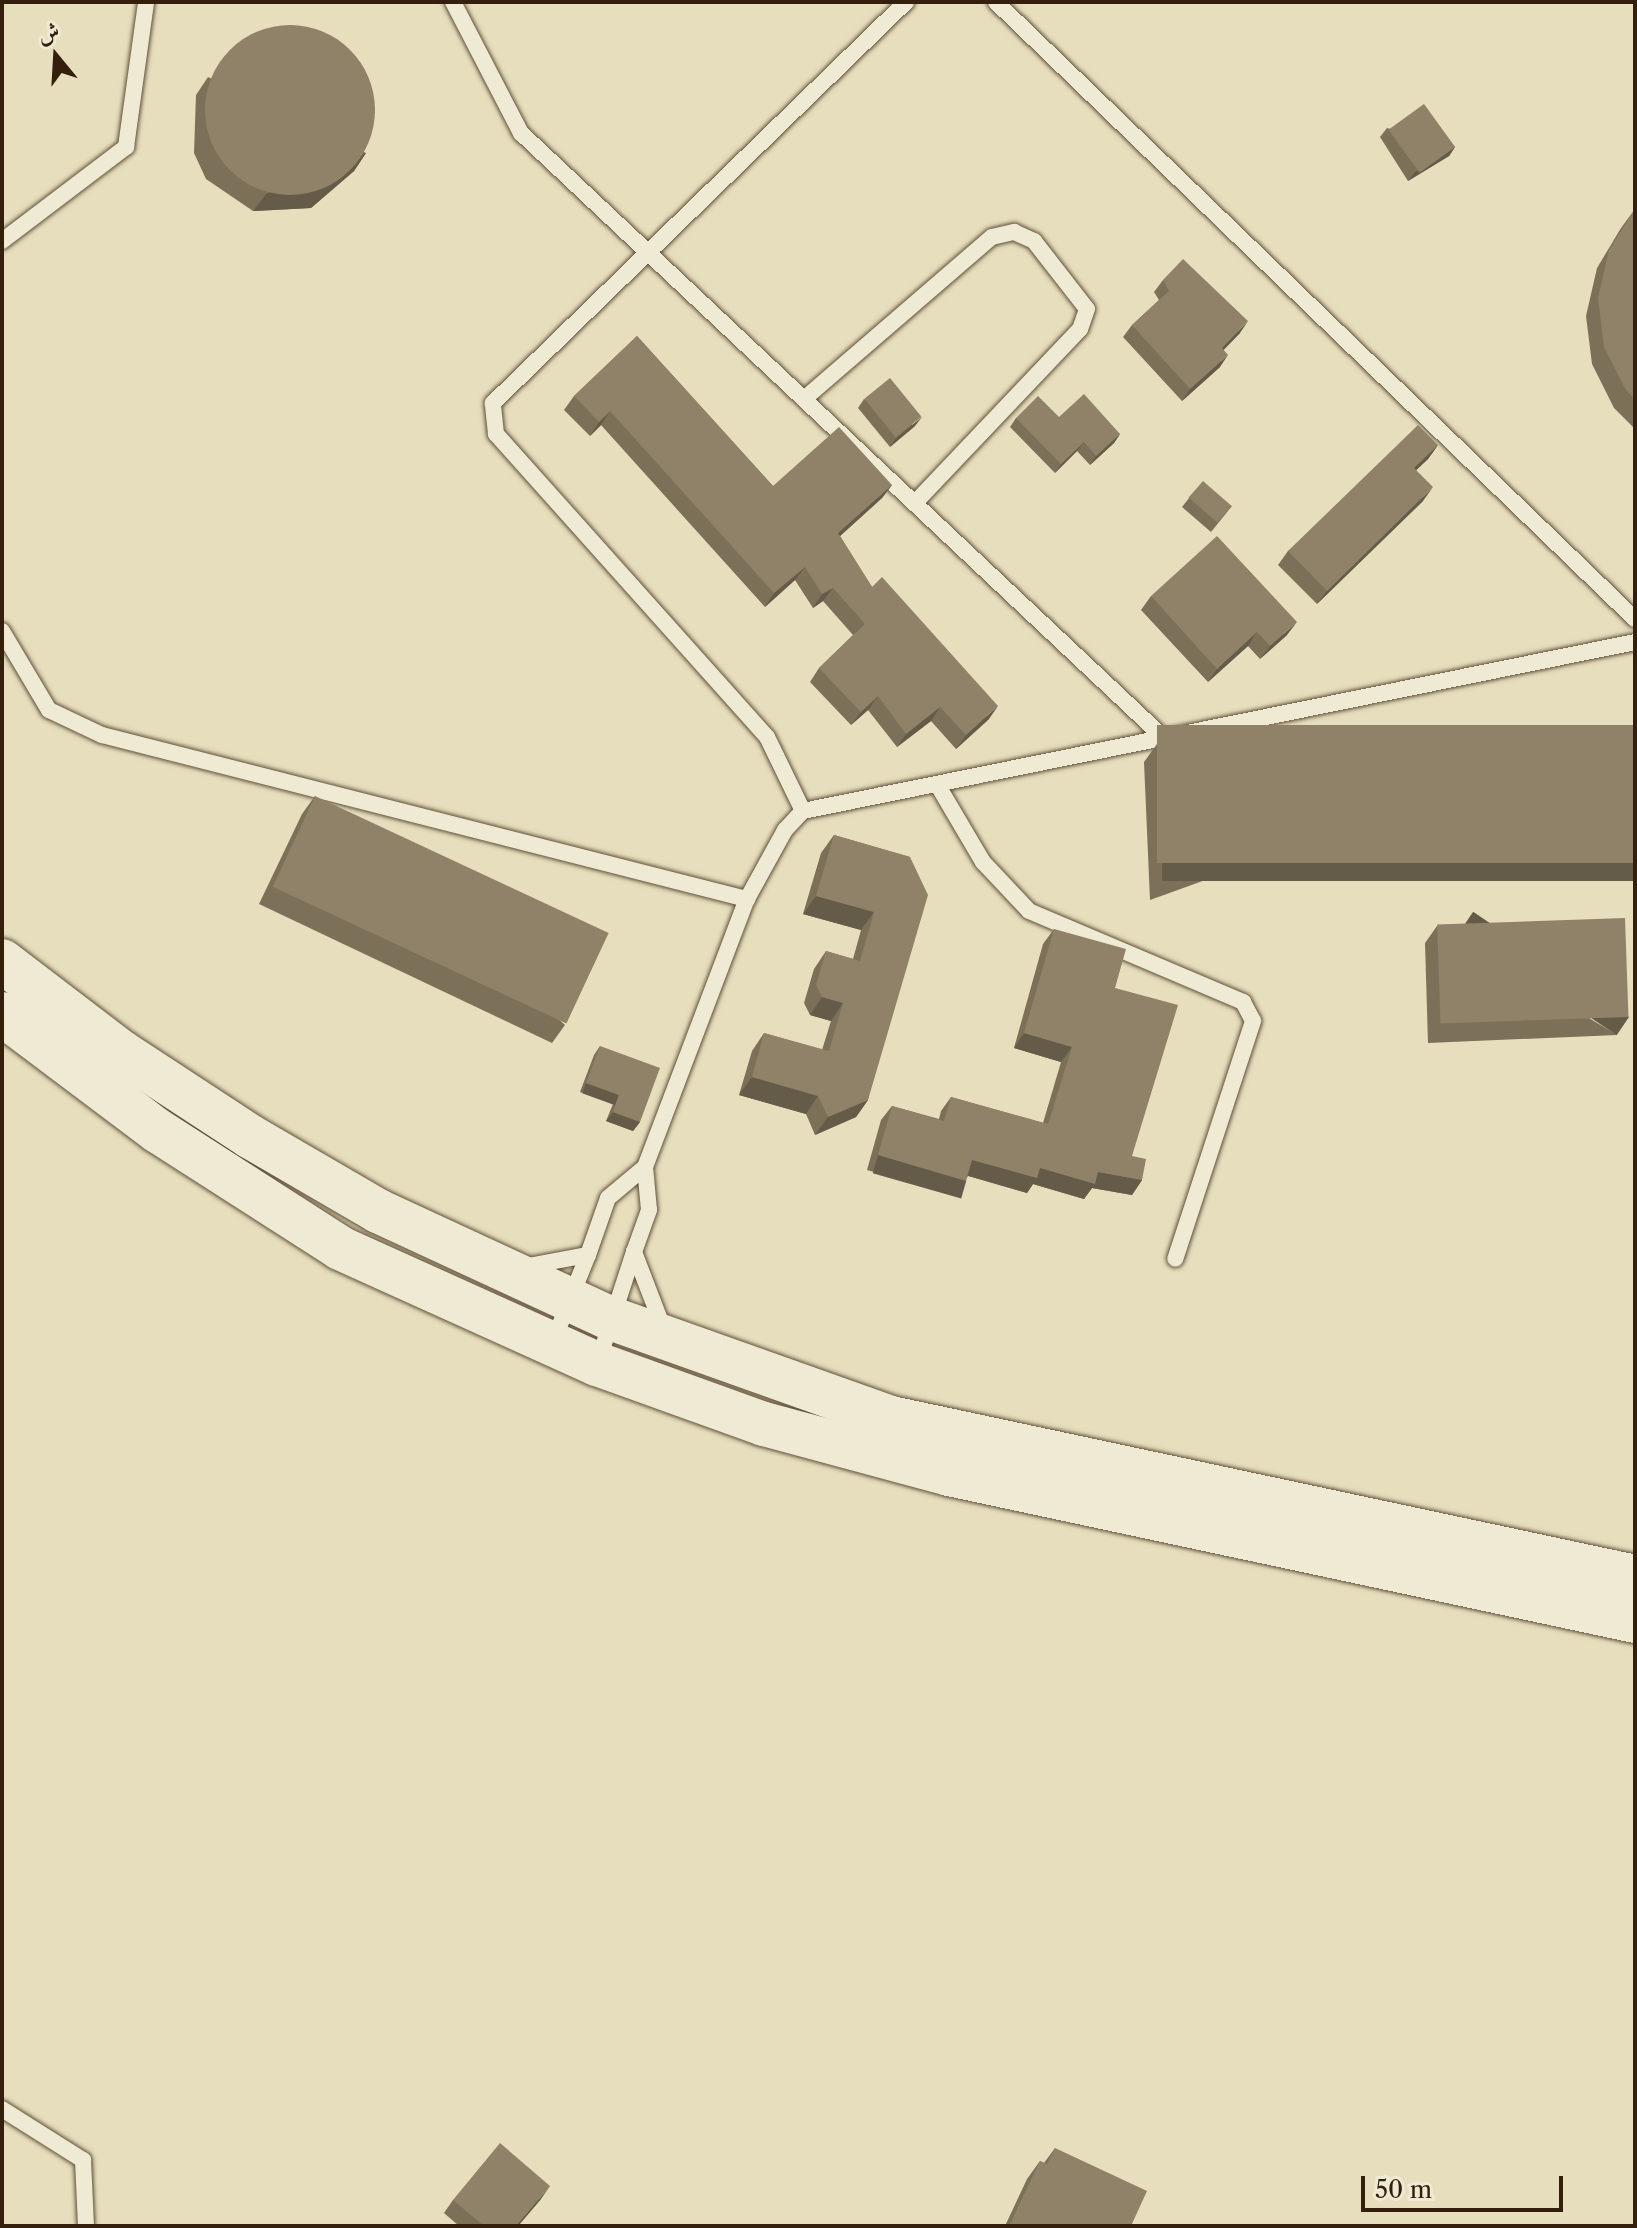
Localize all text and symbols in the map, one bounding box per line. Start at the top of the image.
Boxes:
north arrow [16,16,96,96]
text: ش [34,16,63,49]
scale bar [1365,2160,1567,2210]
text: 50 m [1375,2175,1432,2204]

